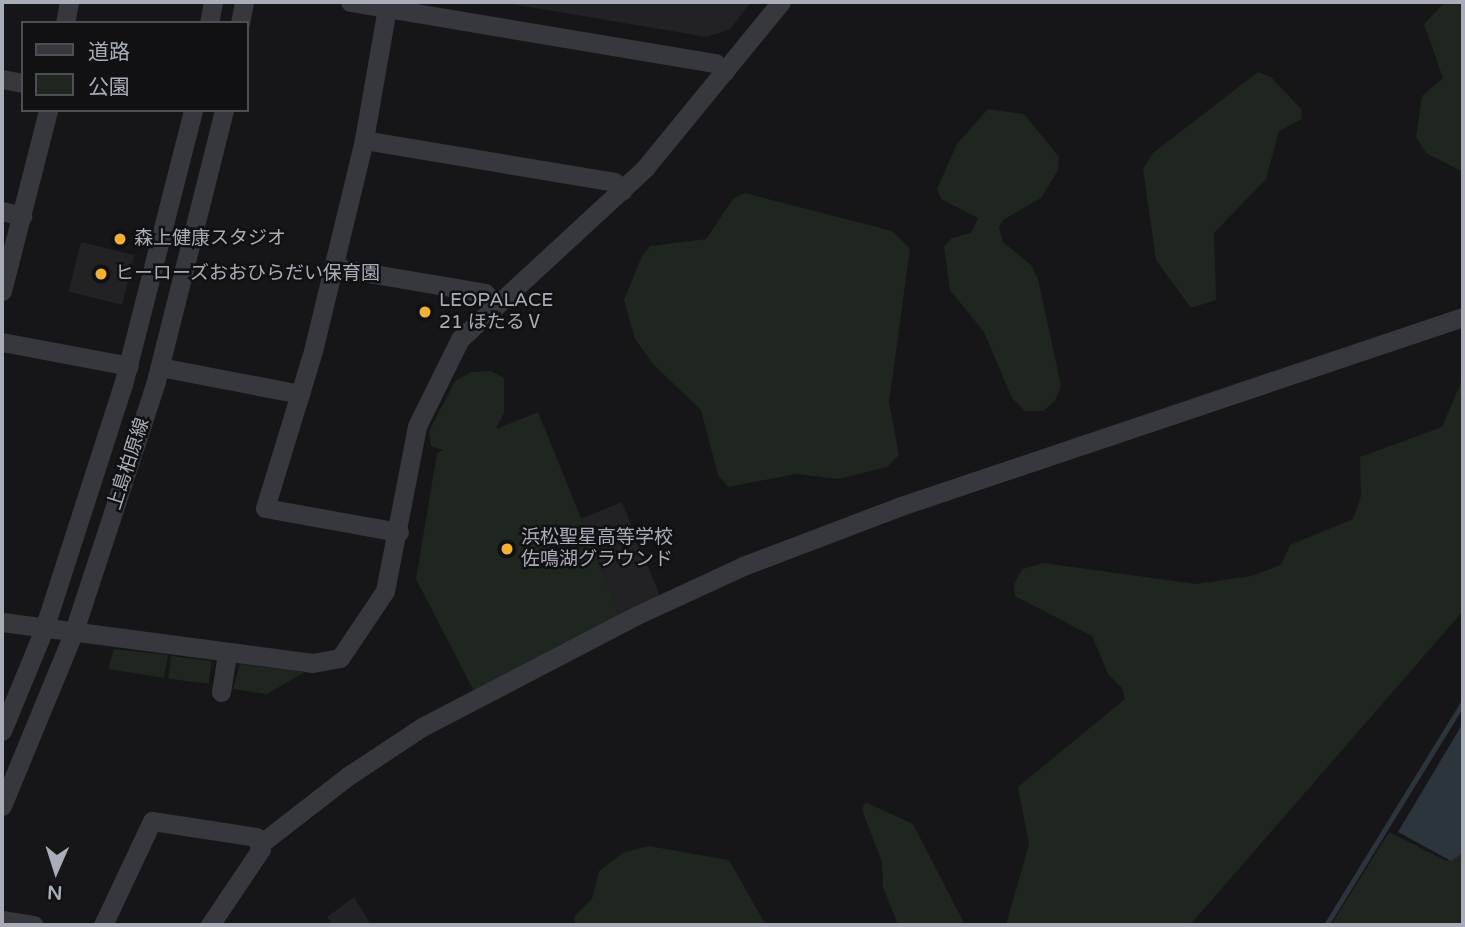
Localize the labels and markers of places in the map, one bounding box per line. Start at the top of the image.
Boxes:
place label: 森上健康スタジオ [134,228,286,250]
marker: 森上健康スタジオ [112,231,128,247]
place label: ヒーローズおおひらだい保育園 [115,263,381,285]
marker: ヒーローズおおひらだい保育園 [93,266,109,282]
place label: LEOPALACE 21 ほたるⅤ [439,290,553,334]
marker: LEOPALACE 21 ほたるⅤ [417,304,433,320]
place label: 浜松聖星高等学校 佐鳴湖グラウンド [521,527,673,571]
marker: 浜松聖星高等学校 佐鳴湖グラウンド [499,541,515,557]

